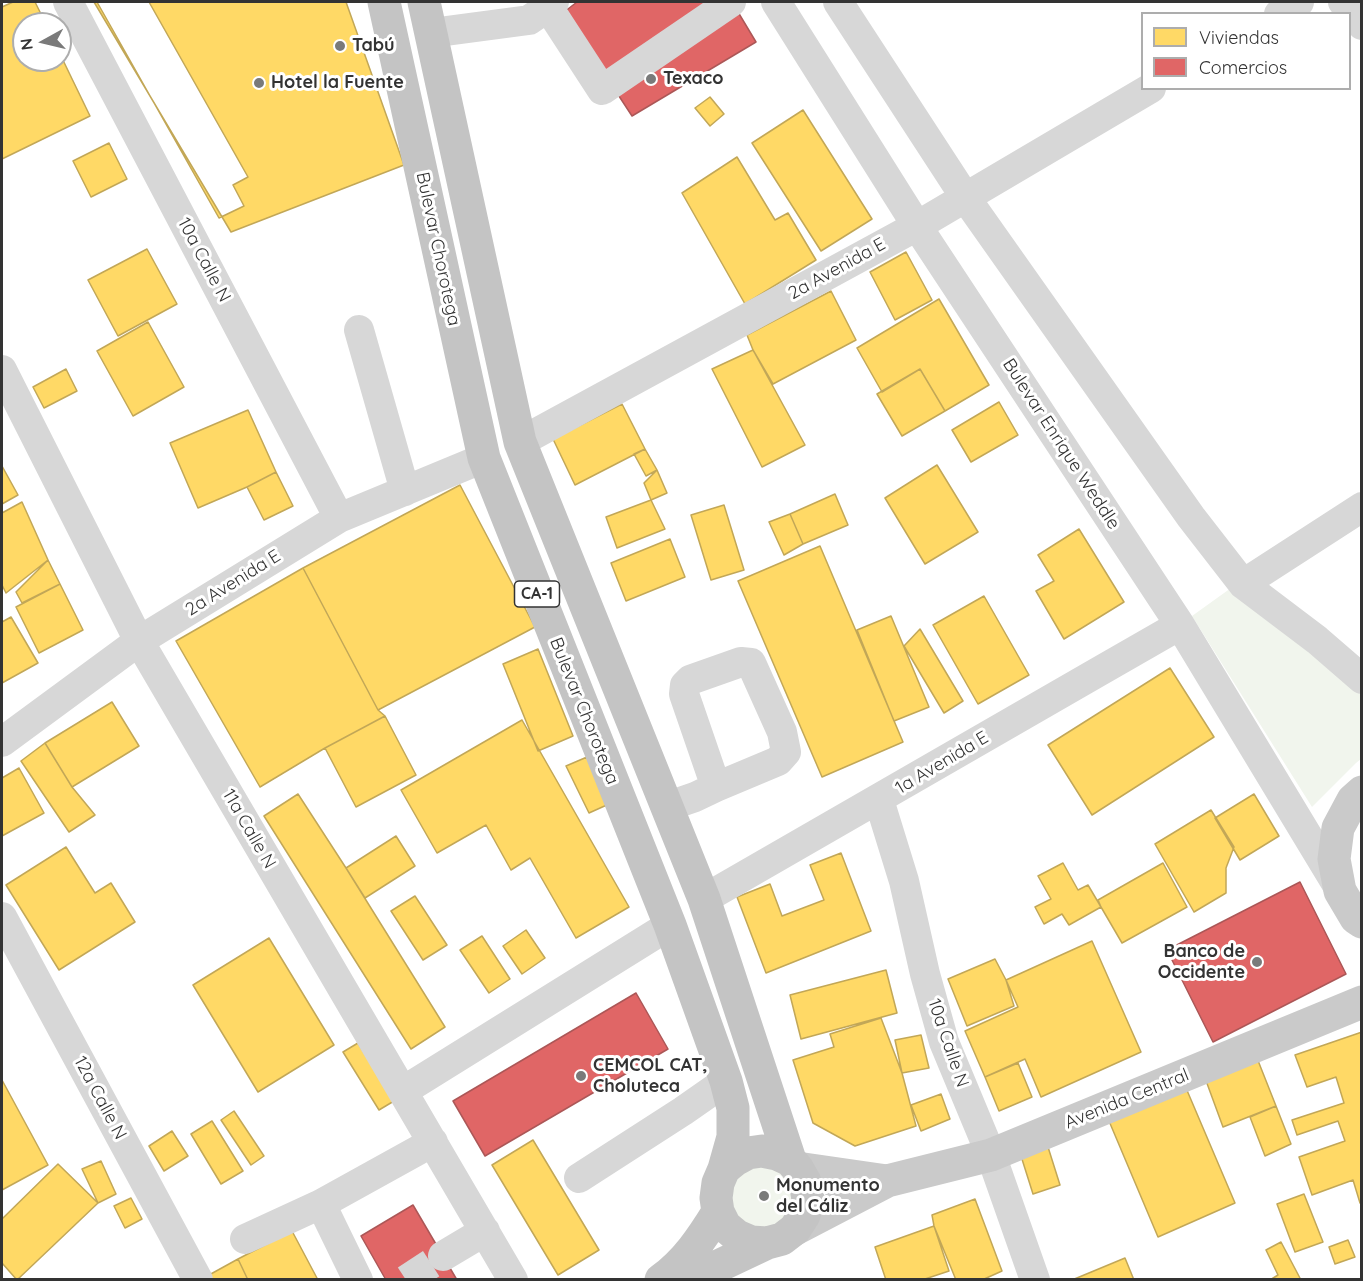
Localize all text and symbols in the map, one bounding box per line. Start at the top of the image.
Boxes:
north arrow [12,12,72,72]
legend [1141,12,1351,90]
text: Viviendas [1199,26,1279,49]
place label: Tabú [352,35,395,57]
text: N [15,37,37,51]
marker: Tabú [333,39,347,53]
text: Comercios [1199,56,1287,79]
place label: Texaco [663,68,723,90]
place label: Hotel la Fuente [271,72,404,94]
marker: Texaco [644,72,658,86]
marker: Hotel la Fuente [252,76,266,90]
street label: Bulevar Chorotega [411,170,465,328]
street label: 10a Calle N [173,214,235,306]
street label: 2a Avenida E [785,233,889,305]
street label: Bulevar Enrique Weddle [998,355,1124,533]
street label: 2a Avenida E [182,545,284,621]
road number: CA-1 [514,581,560,607]
street label: Bulevar Chorotega [545,634,623,788]
street label: 1a Avenida E [892,727,992,799]
street label: 11a Calle N [218,785,280,873]
place label: Banco de Occidente [1158,941,1245,984]
marker: Banco de Occidente [1250,955,1264,969]
street label: 10a Calle N [923,996,973,1090]
street label: 12a Calle N [69,1053,131,1143]
place label: CEMCOL CAT, Choluteca [593,1055,708,1098]
street label: Avenida Central [1062,1064,1192,1134]
marker: CEMCOL CAT, Choluteca [574,1069,588,1083]
place label: Monumento del Cáliz [776,1175,880,1218]
marker: Monumento del Cáliz [757,1189,771,1203]

